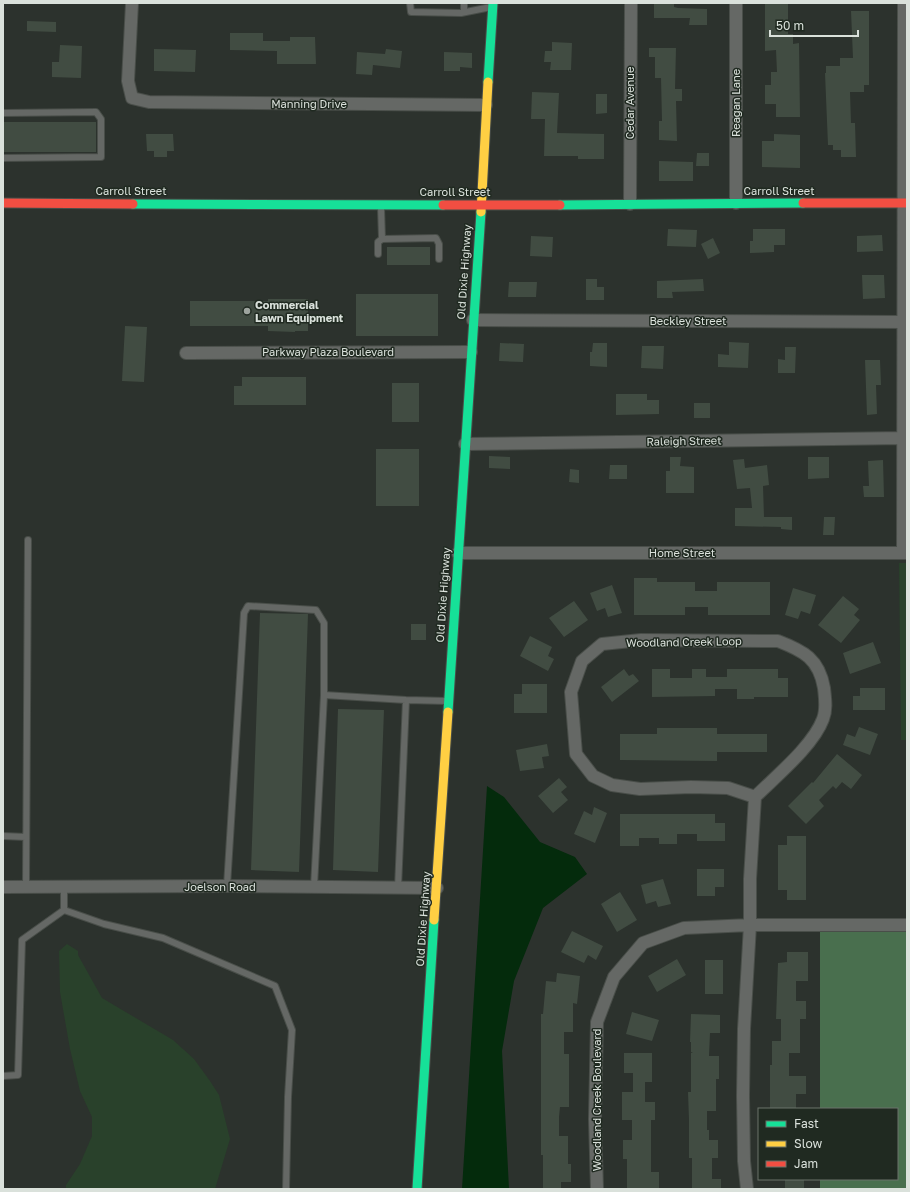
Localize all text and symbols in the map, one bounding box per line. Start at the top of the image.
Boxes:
scale bar [770,12,858,38]
text: 50 m [776,18,804,33]
street label: Cedar Avenue [623,67,636,139]
street label: Reagan Lane [729,69,742,137]
street label: Manning Drive [271,97,347,110]
street label: Carroll Street [95,184,167,197]
street label: Carroll Street [743,184,815,197]
street label: Carroll Street [419,185,491,198]
street label: Old Dixie Highway [454,224,473,320]
place label: Commercial Lawn Equipment [255,298,344,324]
marker: Commercial Lawn Equipment [242,306,252,316]
street label: Beckley Street [650,314,727,327]
street label: Parkway Plaza Boulevard [262,345,394,358]
street label: Raleigh Street [646,433,722,448]
street label: Home Street [649,546,715,559]
street label: Old Dixie Highway [433,547,452,643]
street label: Woodland Creek Loop [626,634,742,649]
street label: Old Dixie Highway [413,871,432,967]
street label: Joelson Road [184,880,256,893]
street label: Woodland Creek Boulevard [590,1029,603,1171]
legend [758,1108,898,1180]
text: Fast [794,1116,819,1131]
text: Slow [794,1136,822,1151]
text: Jam [794,1156,818,1171]

